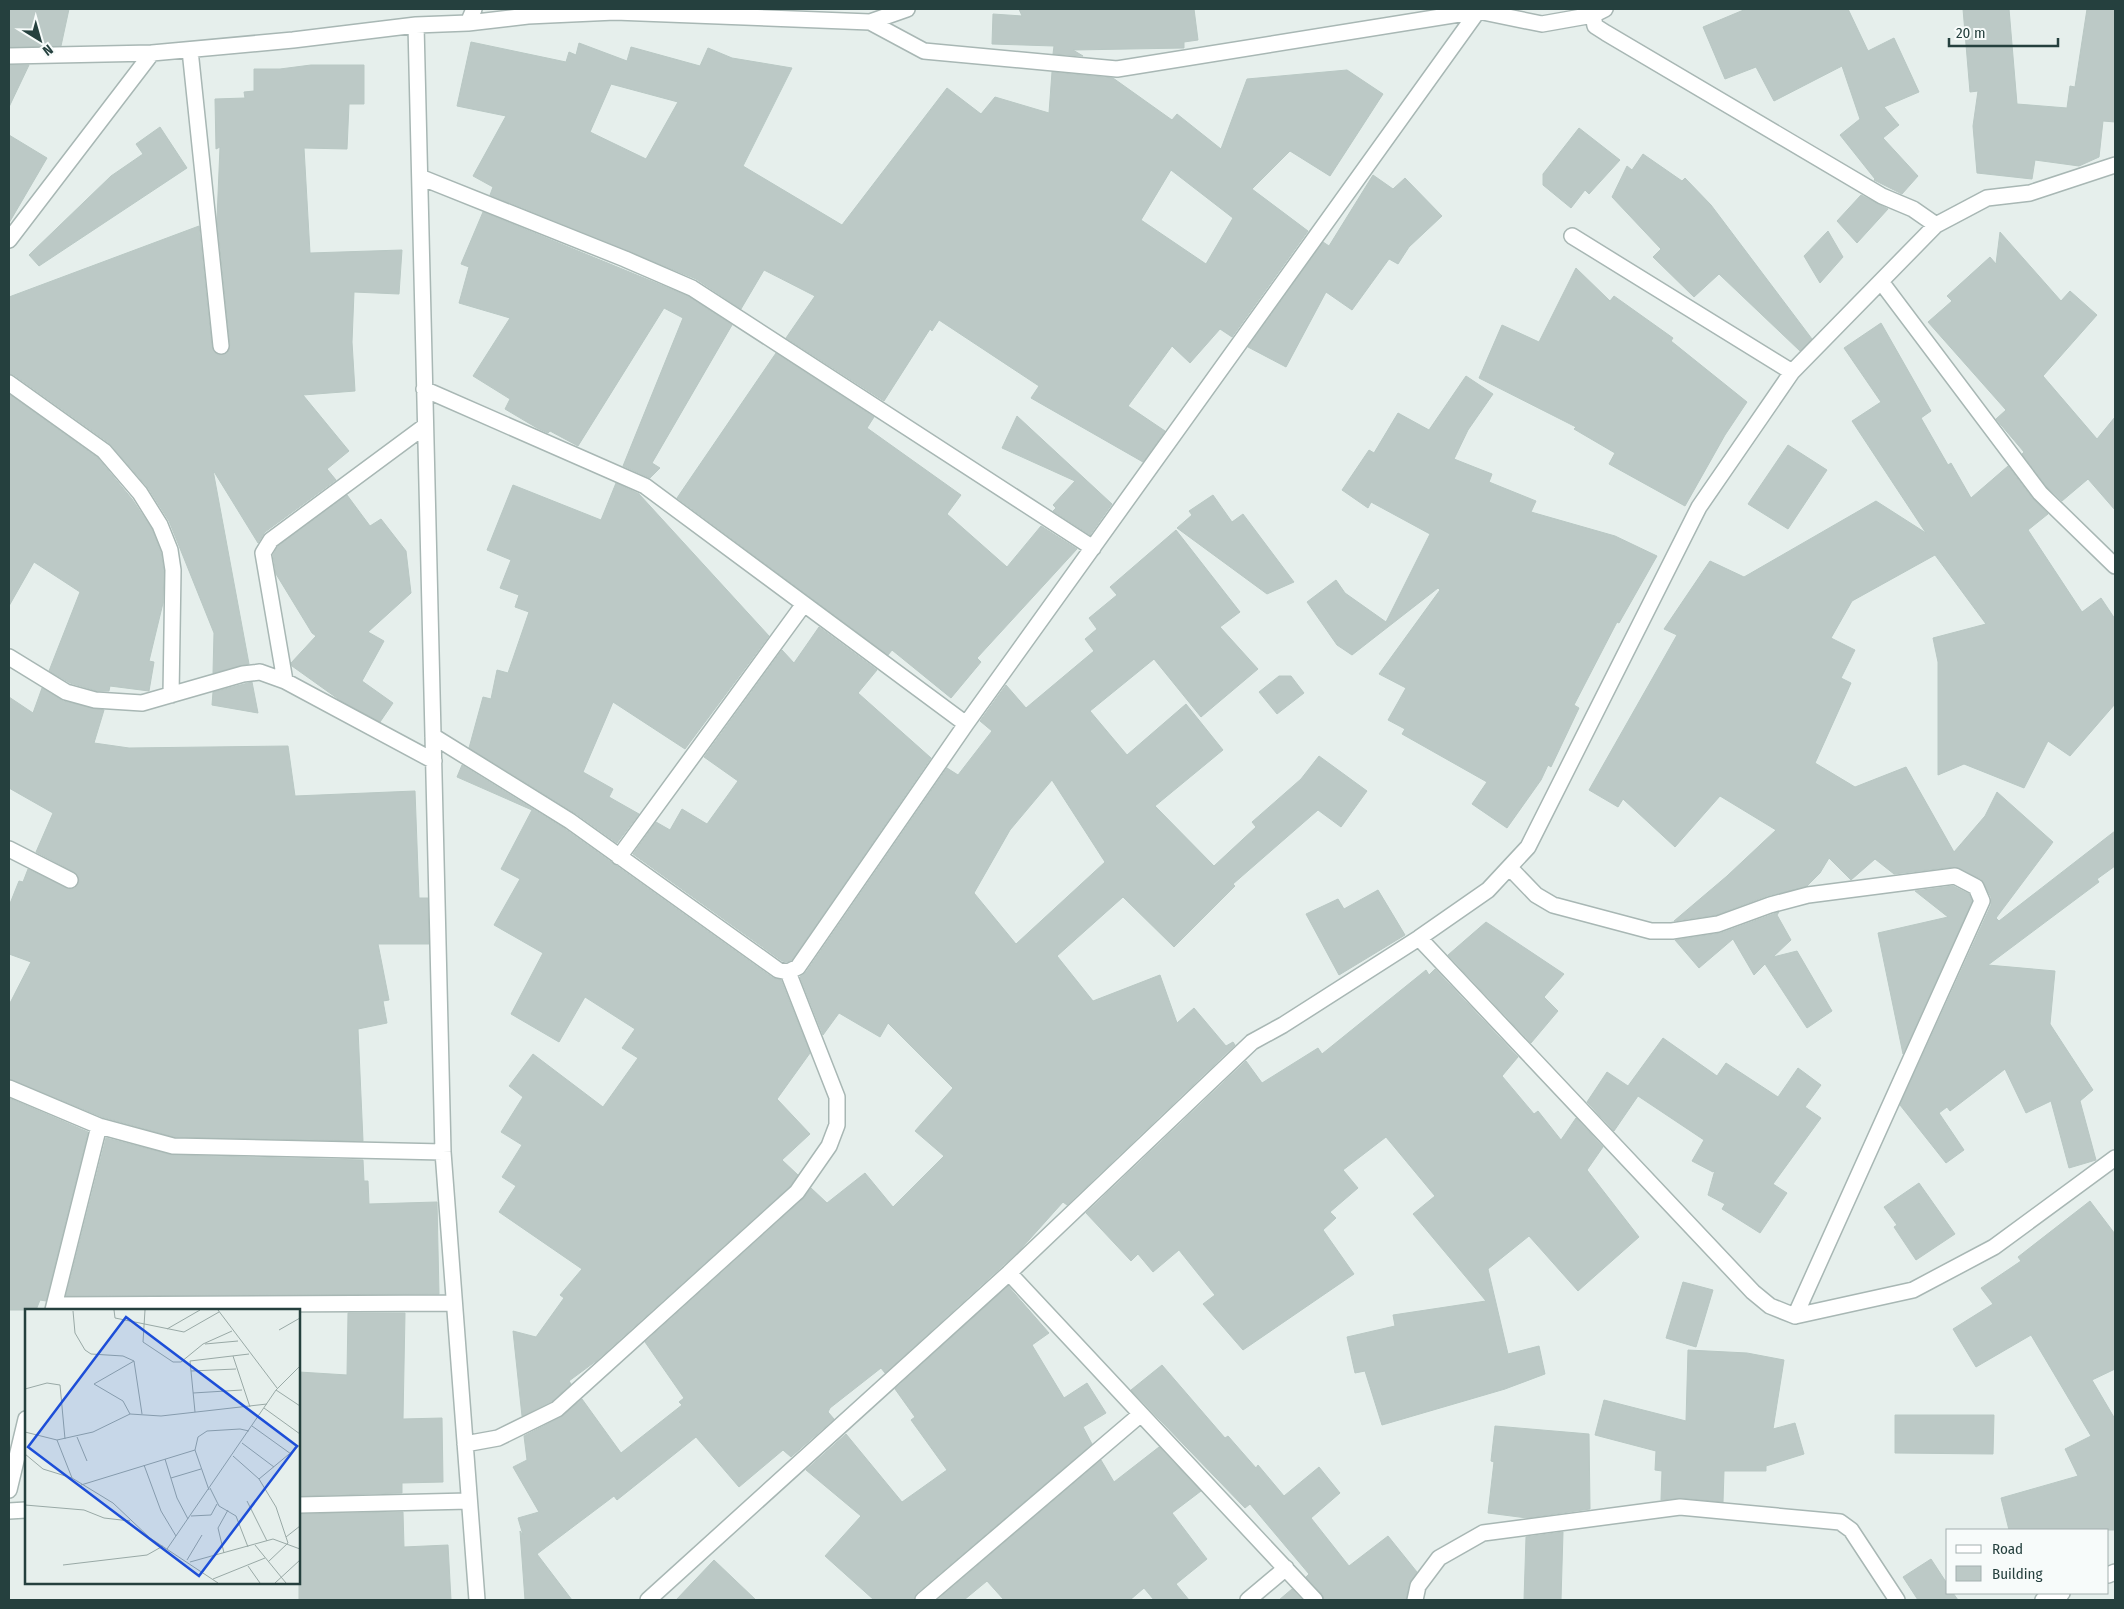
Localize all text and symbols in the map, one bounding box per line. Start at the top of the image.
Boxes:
north arrow [15,15,65,65]
scale bar [1949,15,2058,47]
text: 20 m [1956,24,1986,42]
text: N [39,41,56,59]
inset map [25,1309,300,1584]
legend [1946,1529,2109,1594]
text: Road [1992,1540,2023,1558]
text: Building [1992,1565,2043,1583]

